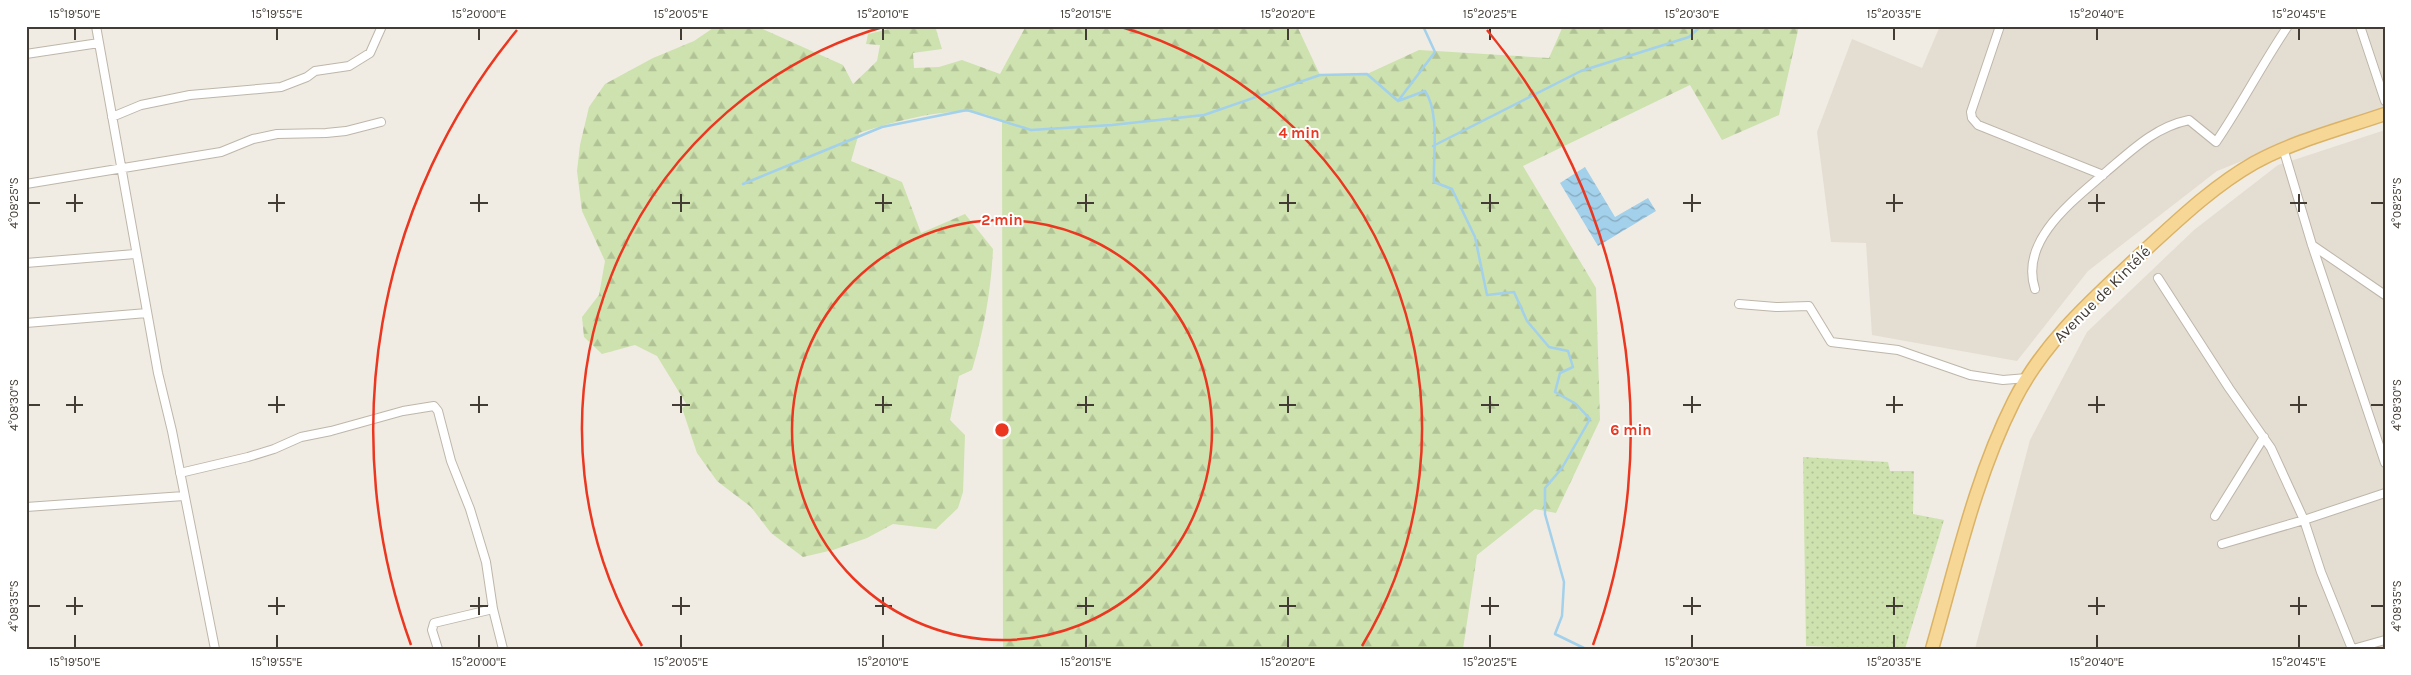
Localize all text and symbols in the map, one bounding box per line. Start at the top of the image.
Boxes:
text: 15°19'50"E [49,7,101,21]
text: 15°19'55"E [251,7,303,21]
text: 15°20'00"E [451,7,507,21]
text: 15°20'05"E [654,7,708,21]
text: 15°20'10"E [857,7,909,21]
text: 15°20'15"E [1060,7,1112,21]
text: 15°20'20"E [1260,7,1316,21]
text: 15°20'25"E [1463,7,1517,21]
text: 15°20'30"E [1664,7,1720,21]
text: 15°20'35"E [1867,7,1921,21]
text: 15°20'40"E [2070,7,2124,21]
text: 15°20'45"E [2272,7,2326,21]
text: 4 min [1278,124,1320,142]
text: 4°08'25"S [7,177,21,229]
text: 4°08'25"S [2390,177,2404,229]
text: 2 min [981,211,1023,229]
street label: Avenue de Kintélé [2050,242,2154,346]
text: 4°08'30"S [7,379,21,431]
text: 4°08'30"S [2390,379,2404,431]
centre of rings [993,421,1011,439]
text: 6 min [1610,421,1652,439]
text: 4°08'35"S [7,580,21,632]
text: 4°08'35"S [2390,580,2404,632]
text: 15°19'50"E [49,655,101,669]
text: 15°19'55"E [251,655,303,669]
text: 15°20'00"E [451,655,507,669]
text: 15°20'05"E [654,655,708,669]
text: 15°20'10"E [857,655,909,669]
text: 15°20'15"E [1060,655,1112,669]
text: 15°20'20"E [1260,655,1316,669]
text: 15°20'25"E [1463,655,1517,669]
text: 15°20'30"E [1664,655,1720,669]
text: 15°20'35"E [1867,655,1921,669]
text: 15°20'40"E [2070,655,2124,669]
text: 15°20'45"E [2272,655,2326,669]

